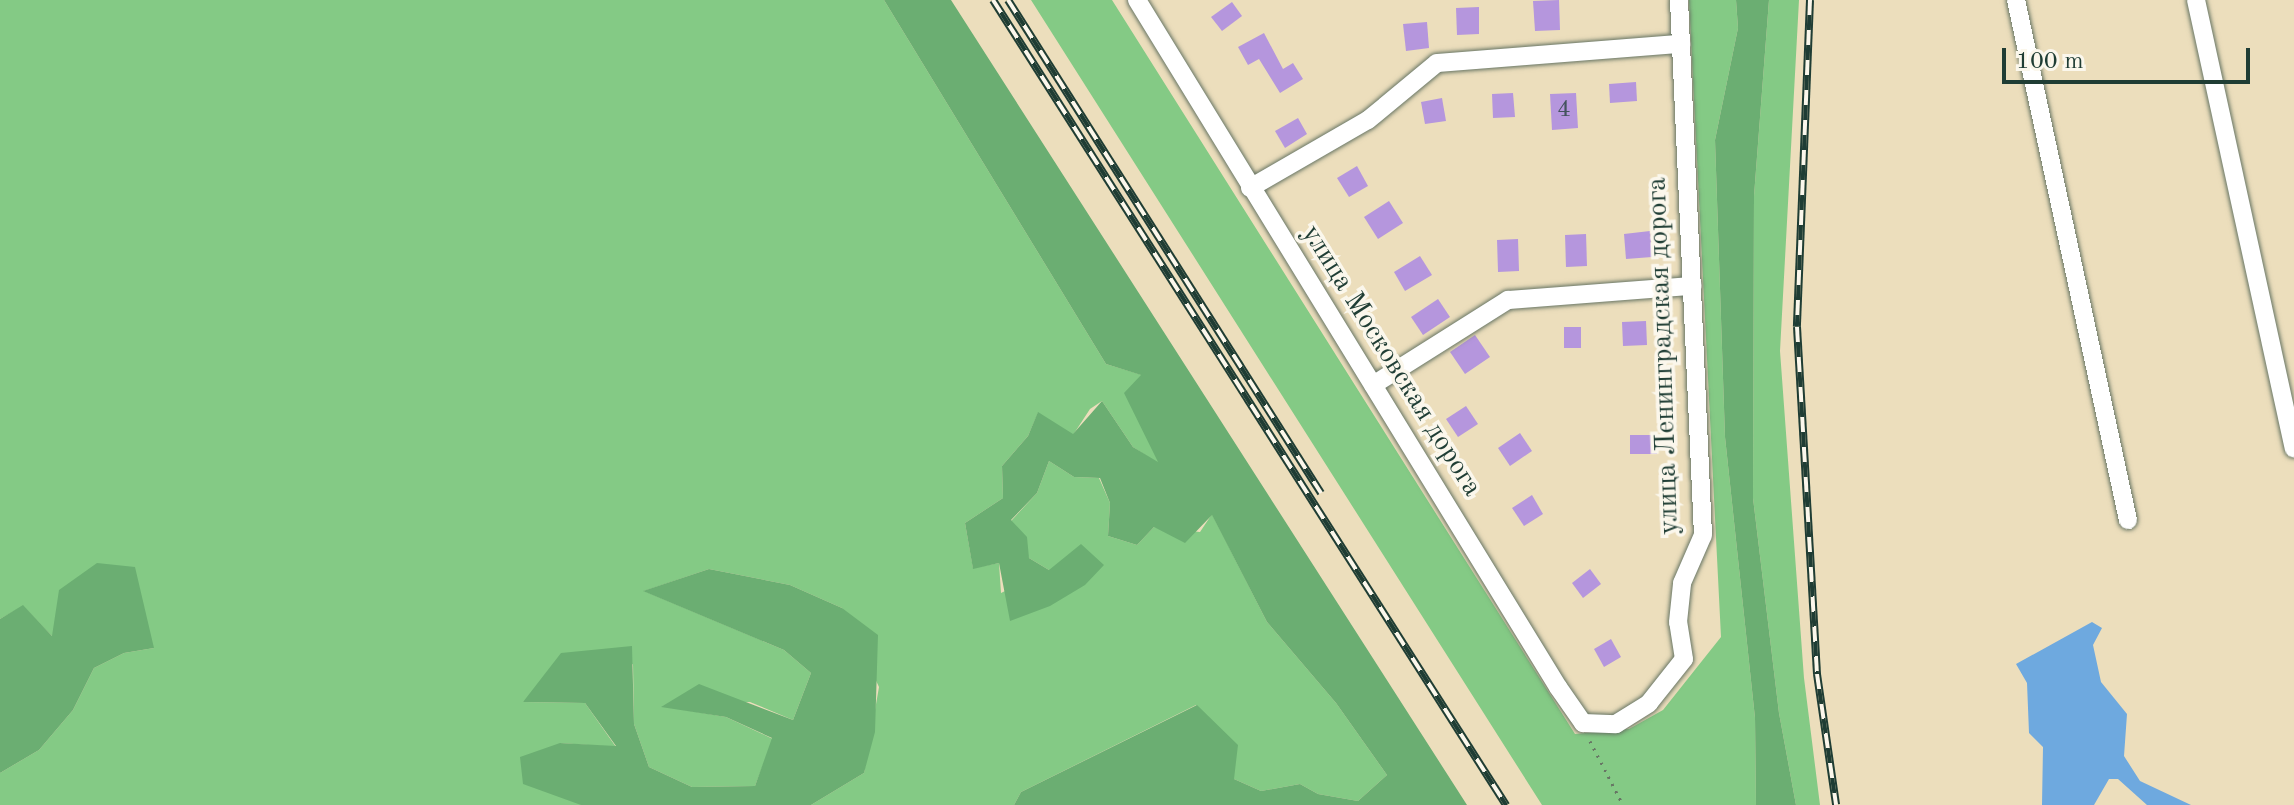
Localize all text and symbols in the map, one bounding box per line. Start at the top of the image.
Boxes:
scale bar [2006,32,2254,82]
text: 100 m [2016,50,2084,74]
house number: 4 [1557,97,1571,125]
street label: улица Ленинградская дорога [1641,177,1687,535]
street label: улица Московская дорога [1294,219,1488,503]

